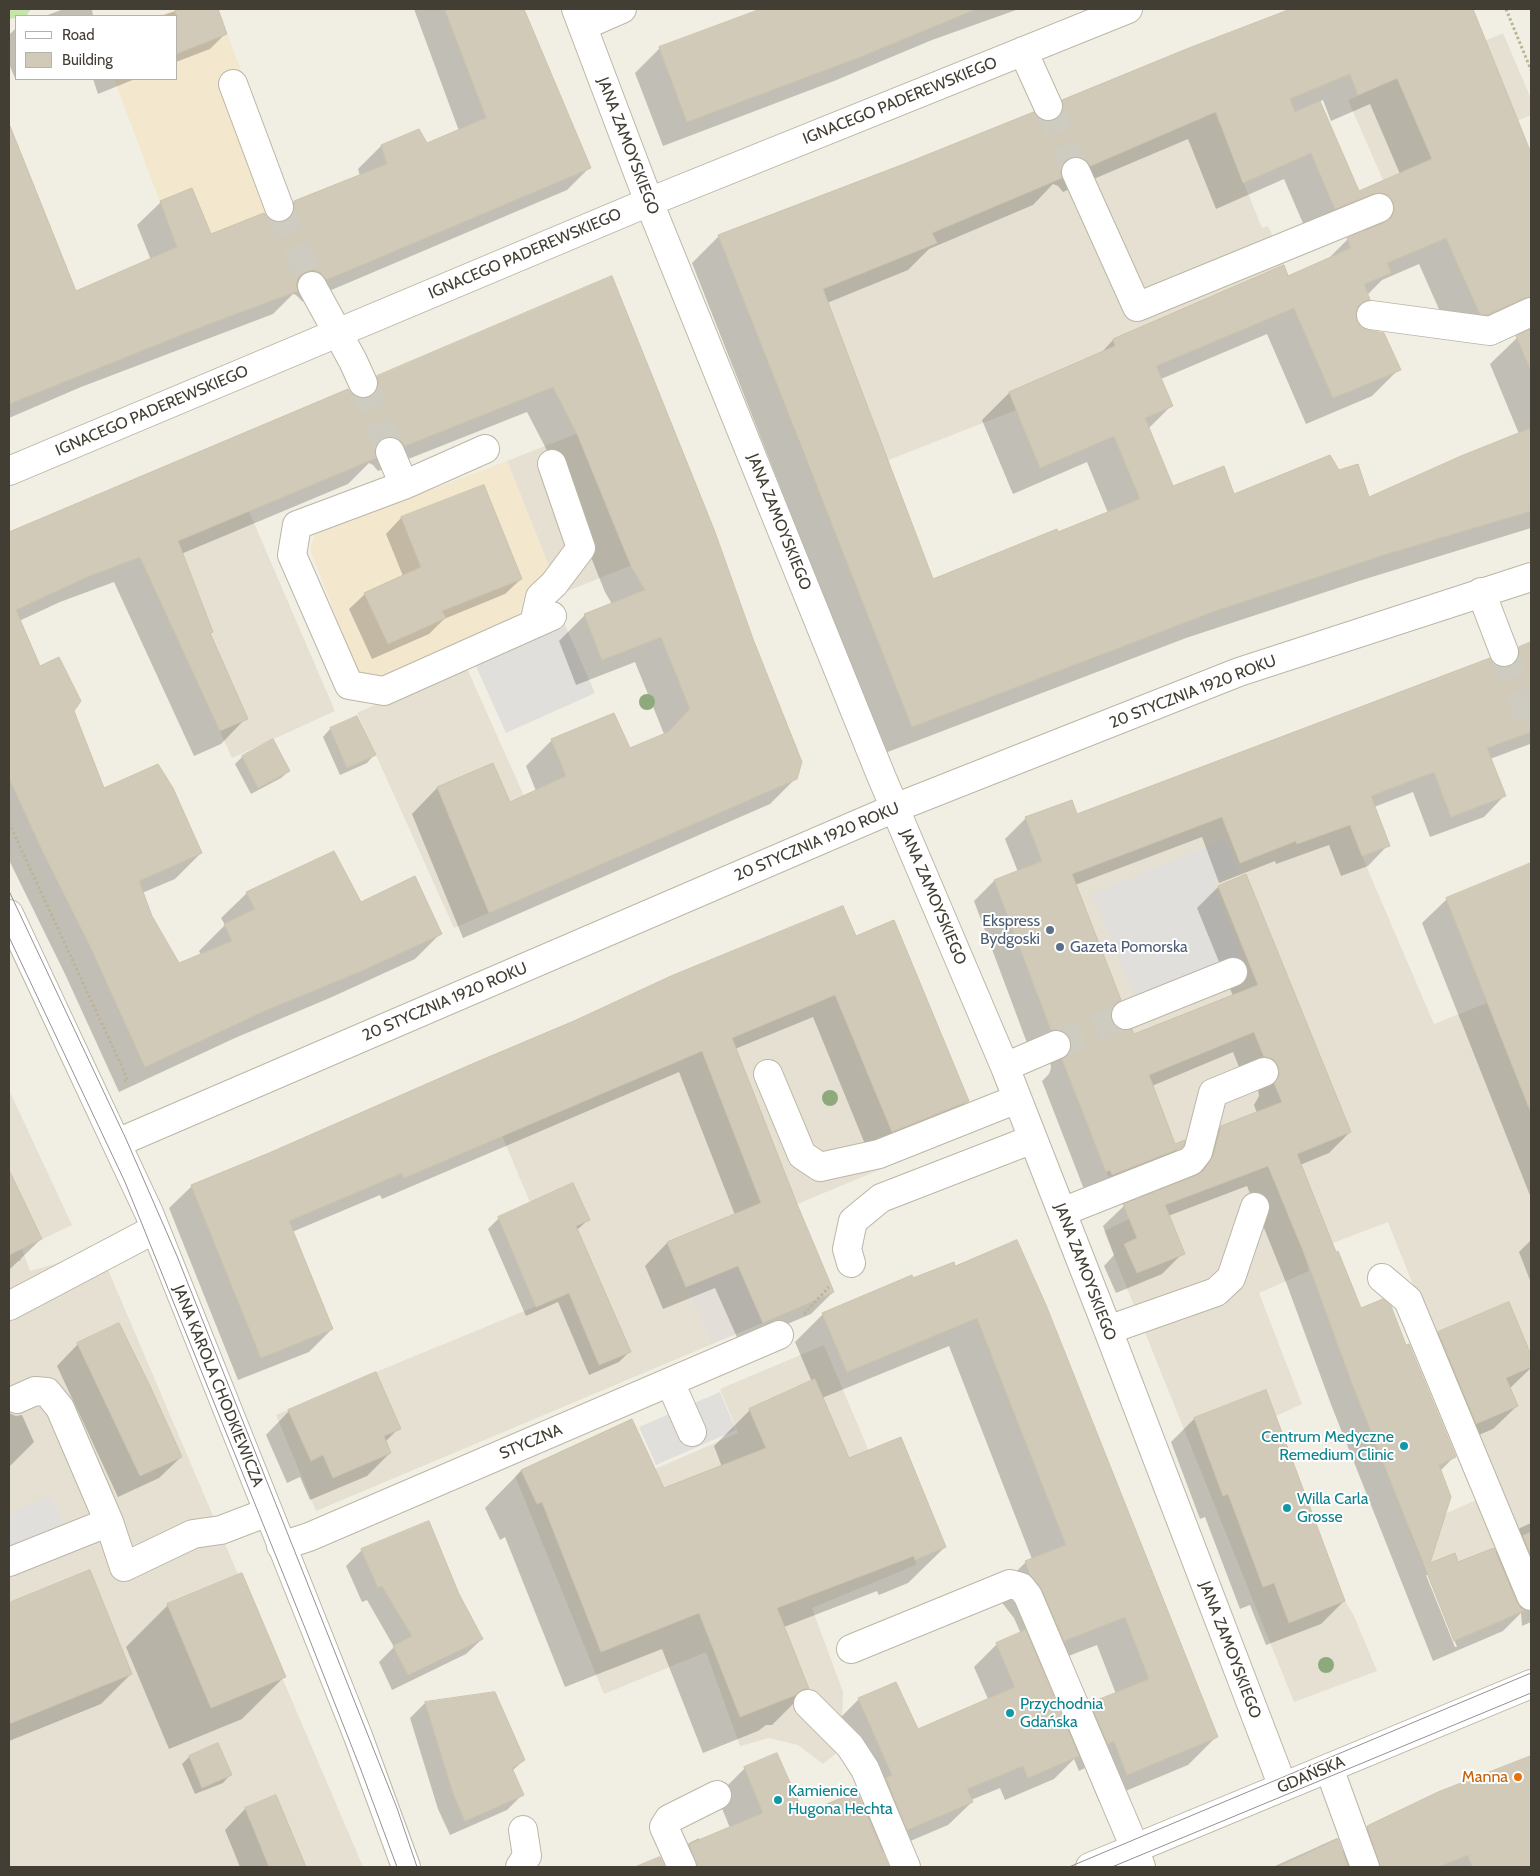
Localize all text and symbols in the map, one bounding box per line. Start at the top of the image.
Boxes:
legend [15,15,178,80]
text: Road [62,26,95,44]
text: Building [62,51,113,69]
street label: IGNACEGO PADEREWSKIEGO [800,53,1000,149]
street label: JANA ZAMOYSKIEGO [593,75,663,217]
street label: IGNACEGO PADEREWSKIEGO [426,205,624,303]
street label: IGNACEGO PADEREWSKIEGO [53,362,251,460]
street label: JANA ZAMOYSKIEGO [743,451,815,593]
street label: 20 STYCZNIA 1920 ROKU [1107,651,1279,733]
street label: 20 STYCZNIA 1920 ROKU [732,799,902,885]
street label: JANA ZAMOYSKIEGO [896,826,970,968]
place label: Ekspress Bydgoski [980,911,1040,949]
marker: Ekspress Bydgoski [1044,924,1056,936]
place label: Gazeta Pomorska [1070,937,1188,957]
marker: Gazeta Pomorska [1054,941,1066,953]
street label: 20 STYCZNIA 1920 ROKU [360,959,530,1045]
street label: JANA ZAMOYSKIEGO [1050,1201,1120,1343]
street label: JANA KAROLA CHODKIEWICZA [169,1282,267,1490]
street label: STYCZNA [497,1420,565,1464]
place label: Centrum Medyczne Remedium Clinic [1261,1427,1394,1465]
marker: Centrum Medyczne Remedium Clinic [1398,1440,1410,1452]
place label: Willa Carla Grosse [1297,1489,1368,1527]
marker: Willa Carla Grosse [1281,1502,1293,1514]
street label: JANA ZAMOYSKIEGO [1195,1579,1265,1721]
place label: Przychodnia Gdańska [1020,1694,1103,1732]
marker: Przychodnia Gdańska [1004,1707,1016,1719]
street label: GDAŃSKA [1274,1752,1348,1798]
place label: Manna [1462,1767,1508,1787]
marker: Manna [1512,1771,1524,1783]
place label: Kamienice Hugona Hechta [788,1781,893,1819]
marker: Kamienice Hugona Hechta [772,1794,784,1806]

